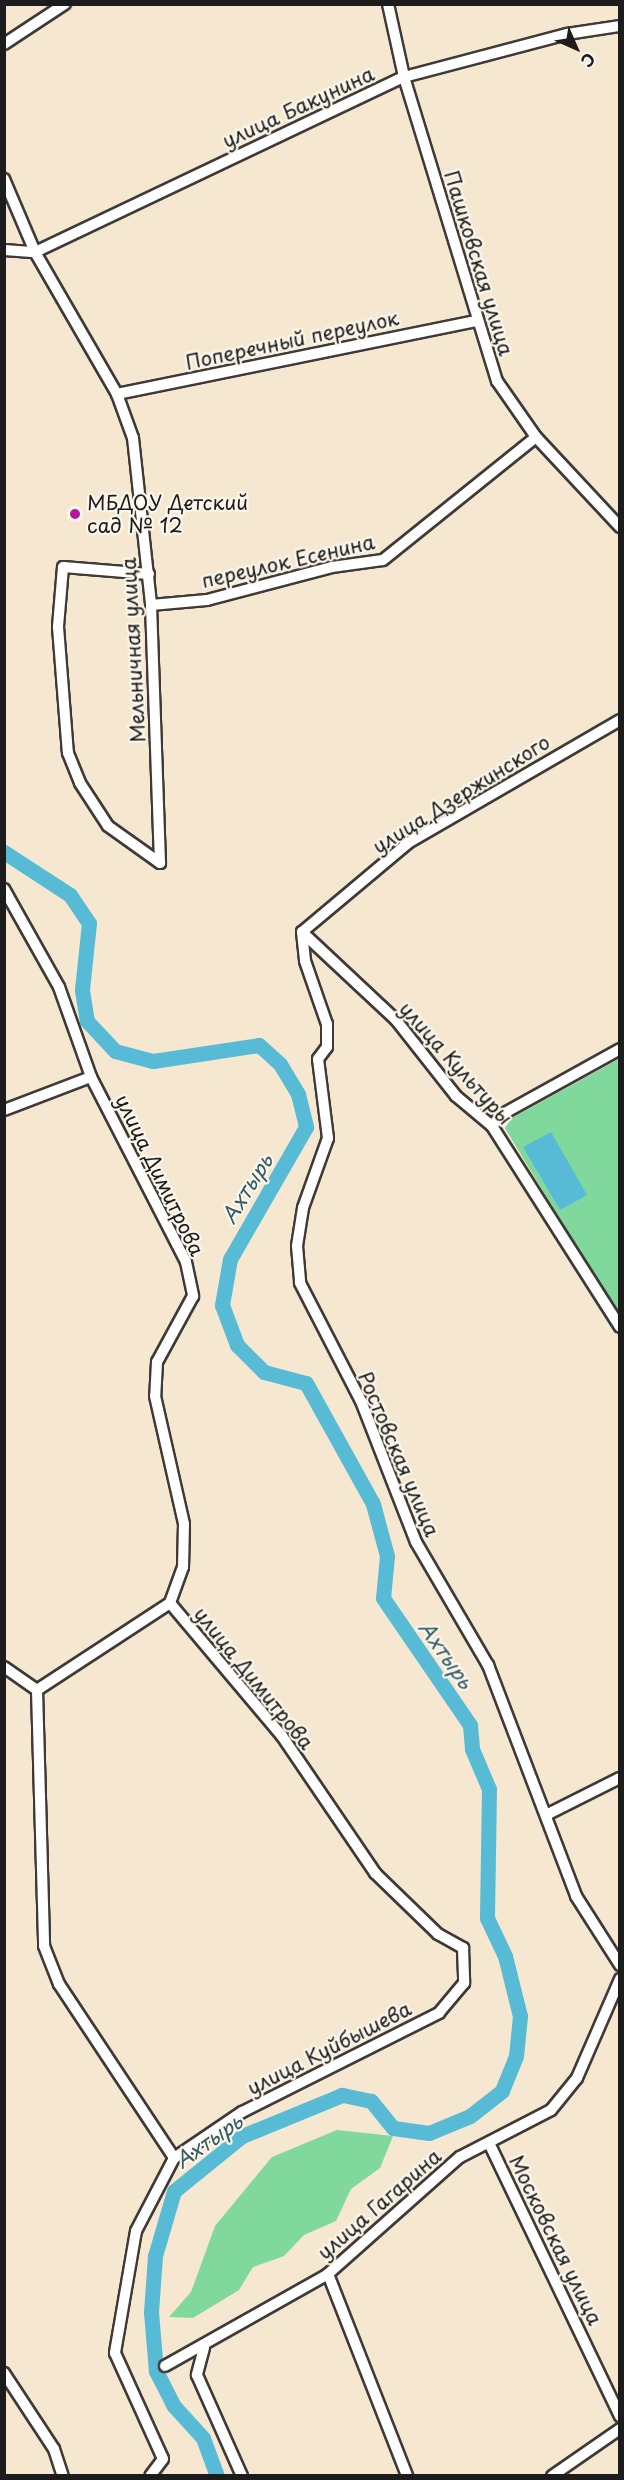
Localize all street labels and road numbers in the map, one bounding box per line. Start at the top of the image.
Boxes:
street label: улица Бакунина [218,61,378,153]
street label: Пашковская улица [439,167,519,359]
street label: Поперечный переулок [183,306,401,374]
street label: переулок Есенина [199,529,377,593]
street label: Мельничная улица [116,556,150,744]
street label: улица Дзержинского [368,729,554,859]
street label: улица Культуры [394,996,518,1130]
street label: улица Димитрова [110,1090,210,1260]
street label: Ростовская улица [353,1367,445,1541]
street label: улица Димитрова [189,1601,319,1755]
street label: улица Куйбышева [242,1996,416,2100]
street label: улица Гагарина [312,2144,446,2264]
street label: Московская улица [504,2151,608,2329]

